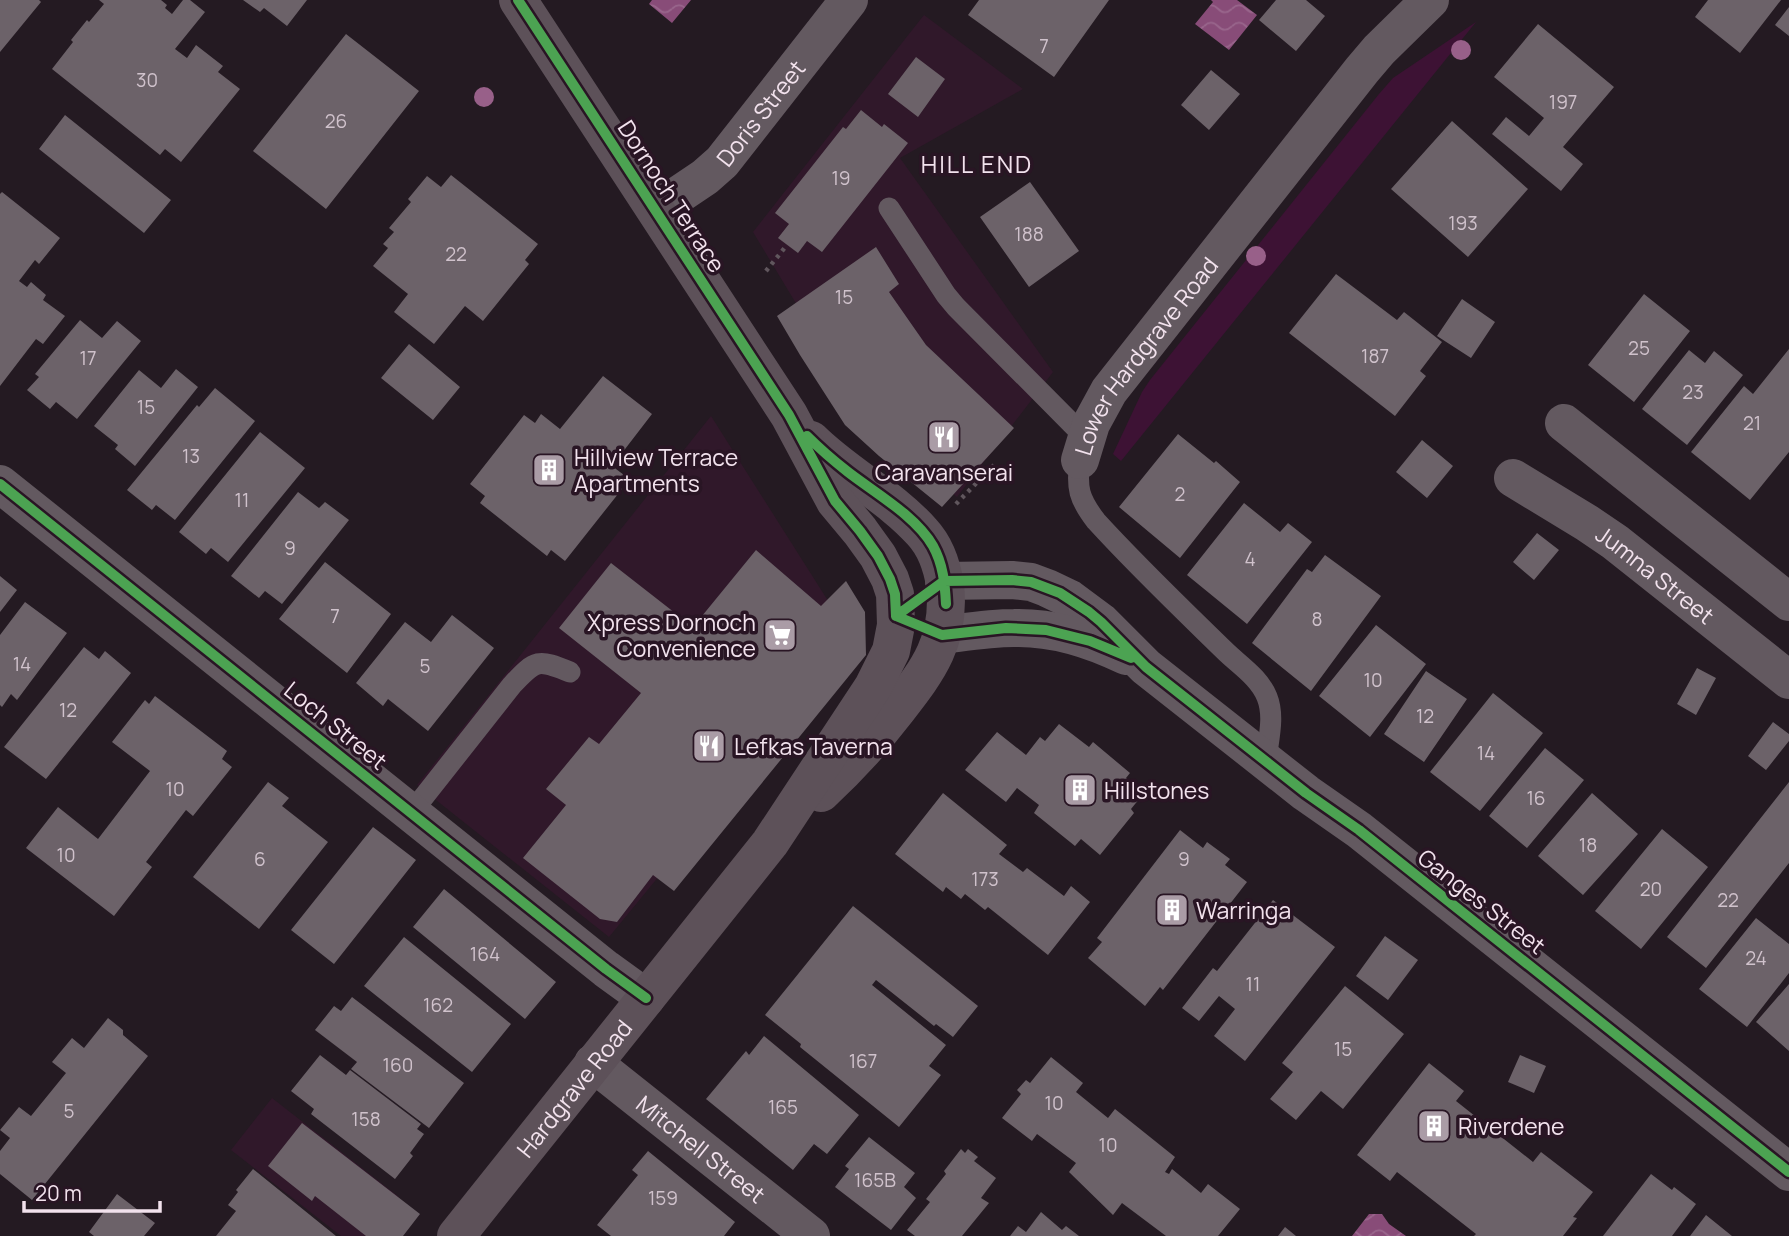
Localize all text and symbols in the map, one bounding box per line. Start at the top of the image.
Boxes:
house number: 7 [1039,33,1049,59]
street label: Doris Street [709,53,812,173]
house number: 30 [136,67,158,93]
house number: 197 [1549,89,1577,115]
house number: 26 [325,108,347,134]
street label: Dornoch Terrace [611,114,733,278]
district label: HILL END [921,147,1033,180]
house number: 19 [831,165,851,191]
house number: 193 [1448,210,1478,236]
house number: 188 [1014,221,1044,247]
house number: 22 [445,241,467,267]
street label: Lower Hardgrave Road [1066,250,1225,459]
house number: 15 [835,284,853,310]
house number: 25 [1628,335,1650,361]
house number: 187 [1361,343,1389,369]
house number: 17 [80,345,96,371]
house number: 23 [1682,379,1704,405]
house number: 15 [137,394,155,420]
house number: 21 [1743,410,1761,436]
restaurant icon: Caravanserai [925,418,963,456]
place label: Hillview Terrace Apartments [574,441,738,499]
house number: 13 [182,443,200,469]
building icon: Hillview Terrace Apartments [530,451,568,489]
place label: Caravanserai [875,456,1013,488]
house number: 2 [1175,481,1185,507]
house number: 11 [235,487,249,513]
street label: Jumna Street [1590,518,1721,631]
house number: 9 [284,535,296,561]
house number: 4 [1244,546,1256,572]
house number: 7 [330,603,340,629]
place label: Xpress Dornoch Convenience [587,606,756,664]
house number: 8 [1311,606,1323,632]
supermarket icon: Xpress Dornoch Convenience [761,616,799,654]
house number: 14 [13,651,31,677]
house number: 5 [420,653,431,679]
house number: 10 [1363,667,1383,693]
street label: Loch Street [278,674,394,776]
house number: 12 [59,697,77,723]
house number: 12 [1416,703,1434,729]
restaurant icon: Lefkas Taverna [690,727,728,765]
place label: Lefkas Taverna [734,730,893,762]
house number: 14 [1477,740,1495,766]
building icon: Hillstones [1061,771,1099,809]
place label: Hillstones [1104,774,1209,806]
house number: 10 [165,776,185,802]
house number: 16 [1526,785,1546,811]
house number: 18 [1579,832,1597,858]
street label: Ganges Street [1411,841,1553,961]
house number: 10 [56,842,76,868]
house number: 6 [254,846,266,872]
house number: 9 [1178,846,1190,872]
house number: 173 [971,866,999,892]
house number: 20 [1640,876,1662,902]
house number: 22 [1717,887,1739,913]
building icon: Warringa [1153,891,1191,929]
place label: Warringa [1196,894,1291,926]
house number: 164 [470,941,500,967]
house number: 24 [1745,945,1767,971]
house number: 11 [1246,971,1260,997]
house number: 162 [423,992,453,1018]
street label: Hardgrave Road [509,1013,639,1164]
house number: 15 [1334,1036,1352,1062]
house number: 167 [849,1048,877,1074]
house number: 160 [383,1052,413,1078]
street label: Mitchell Street [630,1088,772,1210]
house number: 10 [1044,1090,1064,1116]
house number: 165 [768,1094,798,1120]
house number: 5 [64,1098,75,1124]
house number: 158 [351,1106,381,1132]
building icon: Riverdene [1415,1107,1453,1145]
place label: Riverdene [1458,1110,1564,1142]
house number: 10 [1098,1132,1118,1158]
house number: 165B [854,1167,896,1193]
scale bar [24,1170,161,1214]
text: 20 m [35,1179,82,1207]
house number: 159 [648,1185,678,1211]

